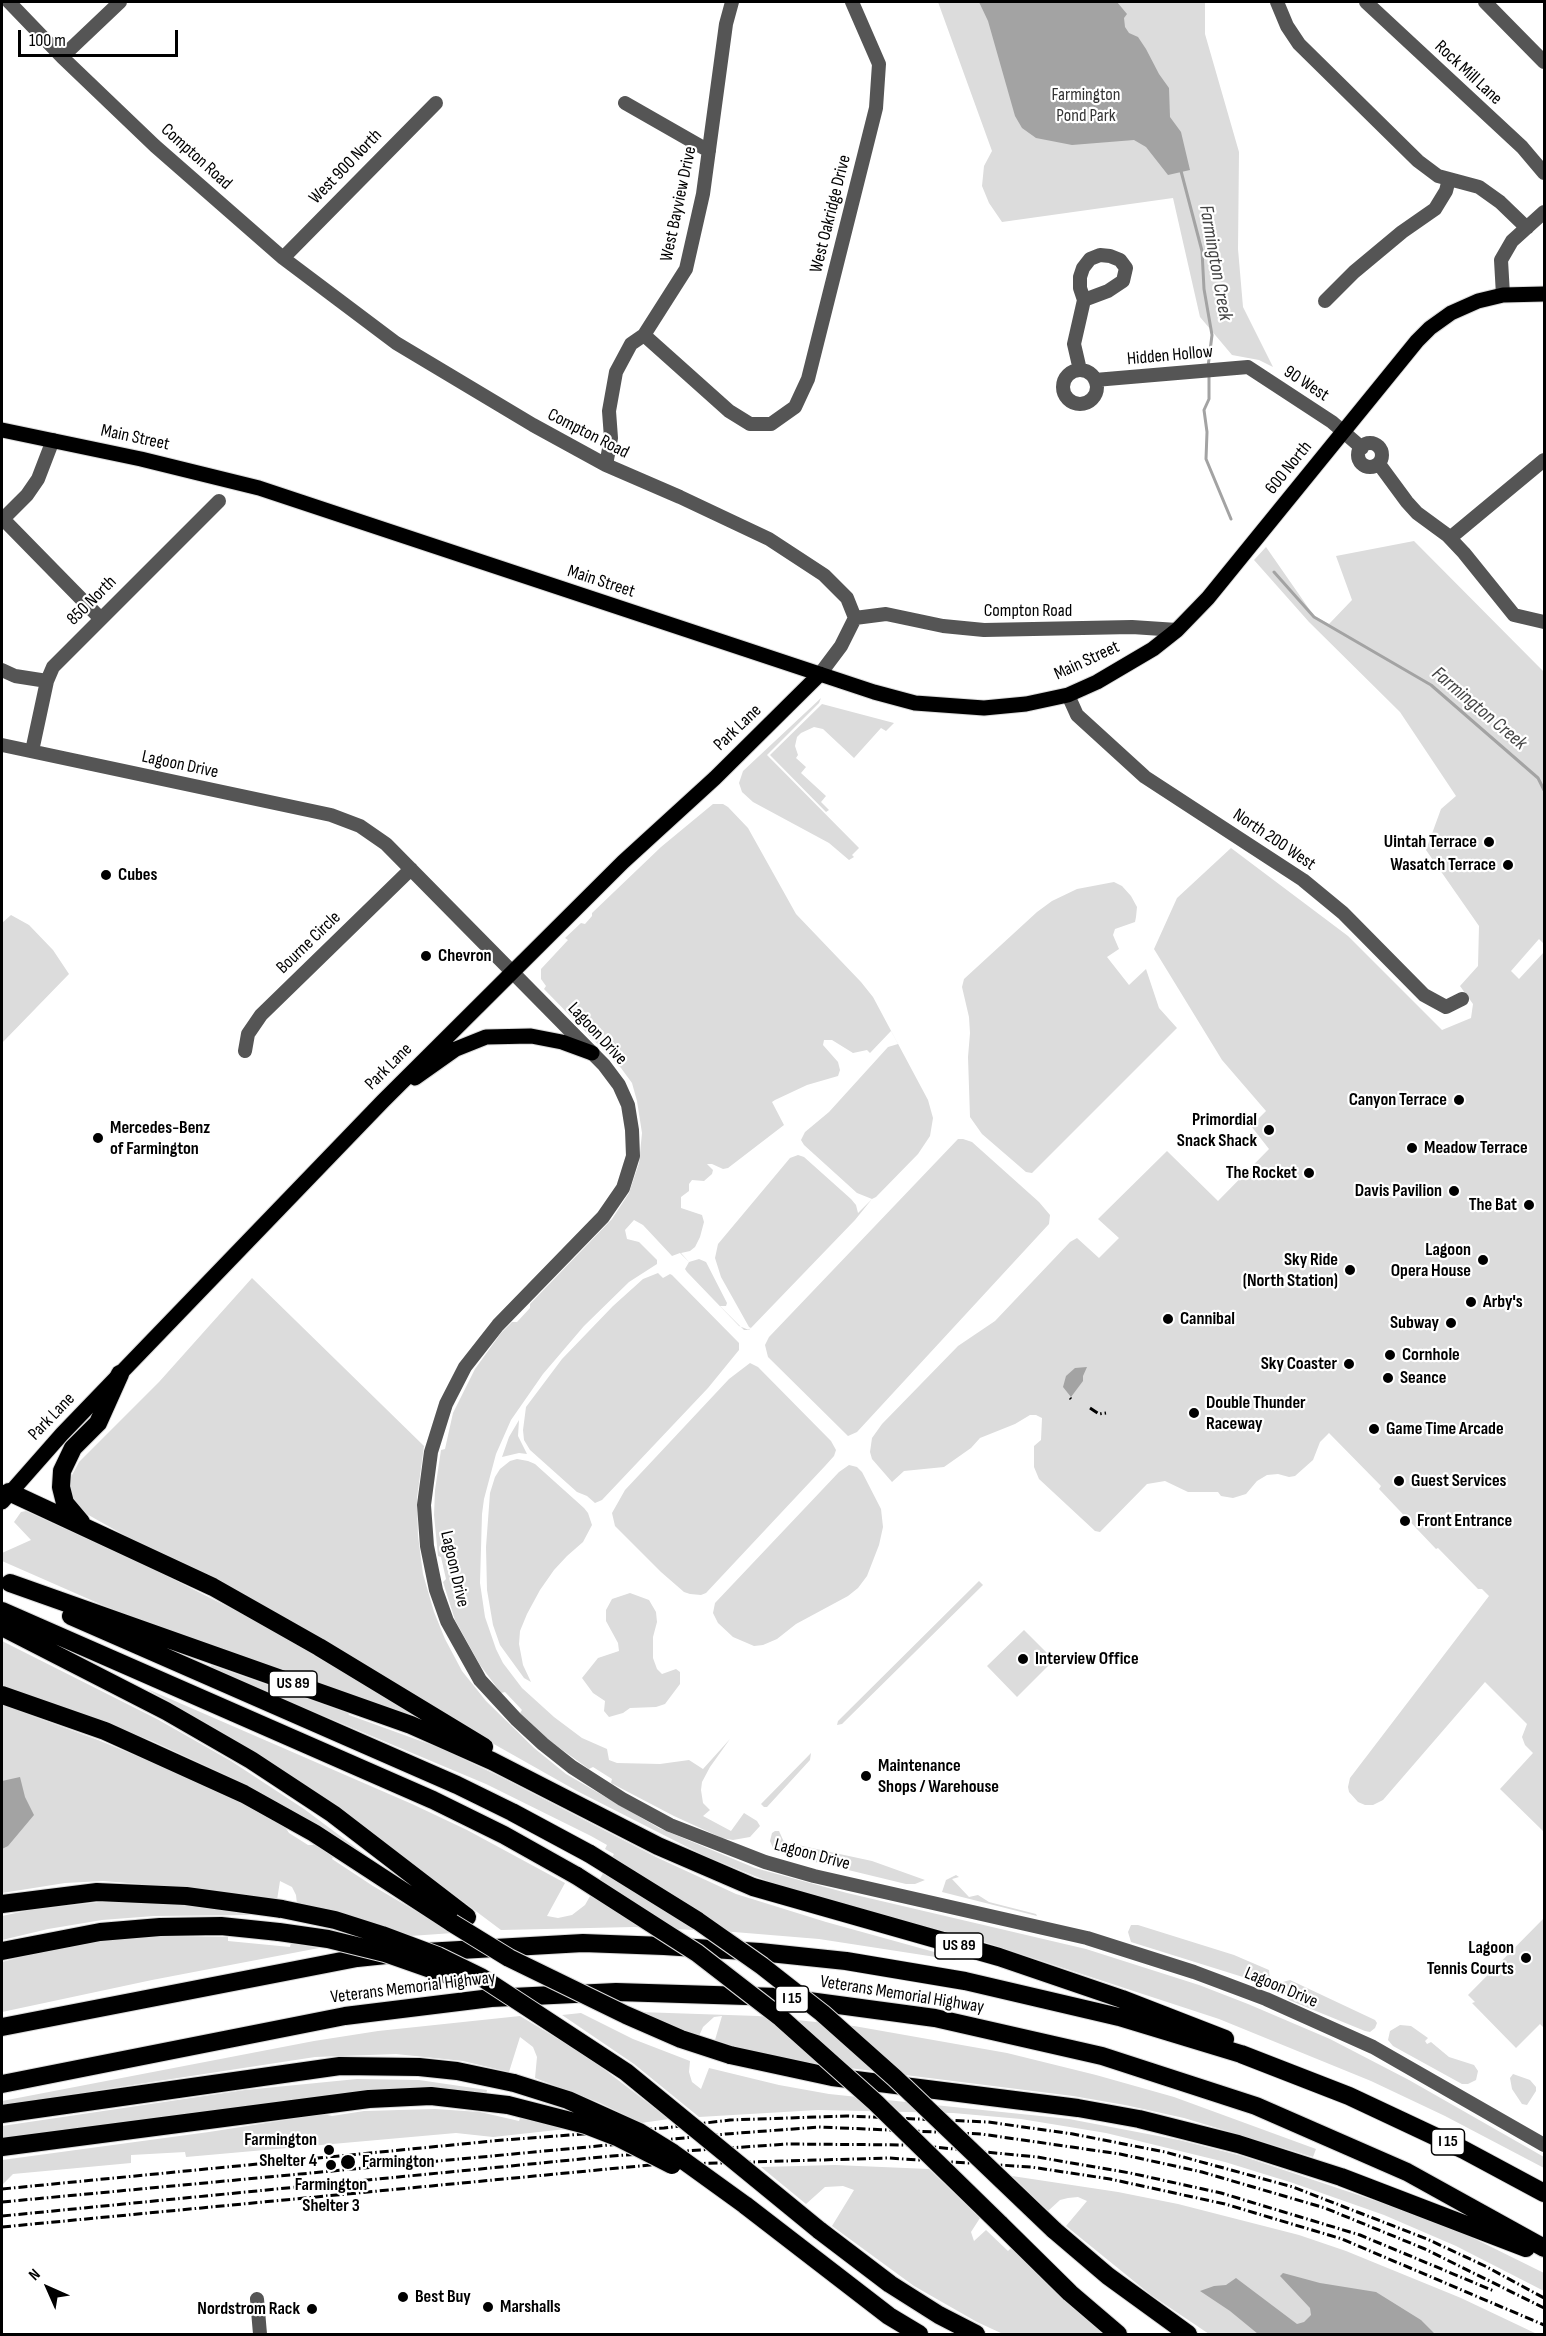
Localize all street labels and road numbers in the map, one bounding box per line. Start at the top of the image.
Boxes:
street label: Rock Mill Lane [1430,36,1506,110]
street label: Compton Road [156,119,236,195]
street label: West 900 North [305,125,387,209]
street label: West Bayview Drive [656,144,702,264]
street label: West Oakridge Drive [806,153,856,275]
street label: Hidden Hollow [1126,341,1214,371]
street label: 90 West [1279,361,1333,407]
street label: Compton Road [544,404,632,464]
street label: Main Street [99,420,171,456]
street label: 600 North [1261,437,1317,499]
street label: Main Street [565,561,637,603]
street label: 850 North [63,572,121,630]
street label: Compton Road [984,600,1072,622]
street label: Main Street [1051,637,1123,685]
street label: Park Lane [710,700,766,756]
street label: Lagoon Drive [140,746,220,784]
street label: North 200 West [1229,804,1319,876]
street label: Bourne Circle [272,907,346,979]
street label: Lagoon Drive [563,998,631,1070]
street label: Park Lane [361,1039,417,1095]
street label: Park Lane [24,1389,80,1445]
street label: Lagoon Drive [435,1529,473,1609]
road number: US 89 [269,1671,317,1697]
street label: Lagoon Drive [772,1835,852,1875]
road number: US 89 [935,1933,983,1959]
street label: Lagoon Drive [1241,1963,1321,2013]
street label: Veterans Memorial Highway [329,1967,497,2009]
street label: Veterans Memorial Highway [818,1971,986,2019]
road number: I 15 [776,1986,808,2012]
road number: I 15 [1432,2129,1464,2155]

